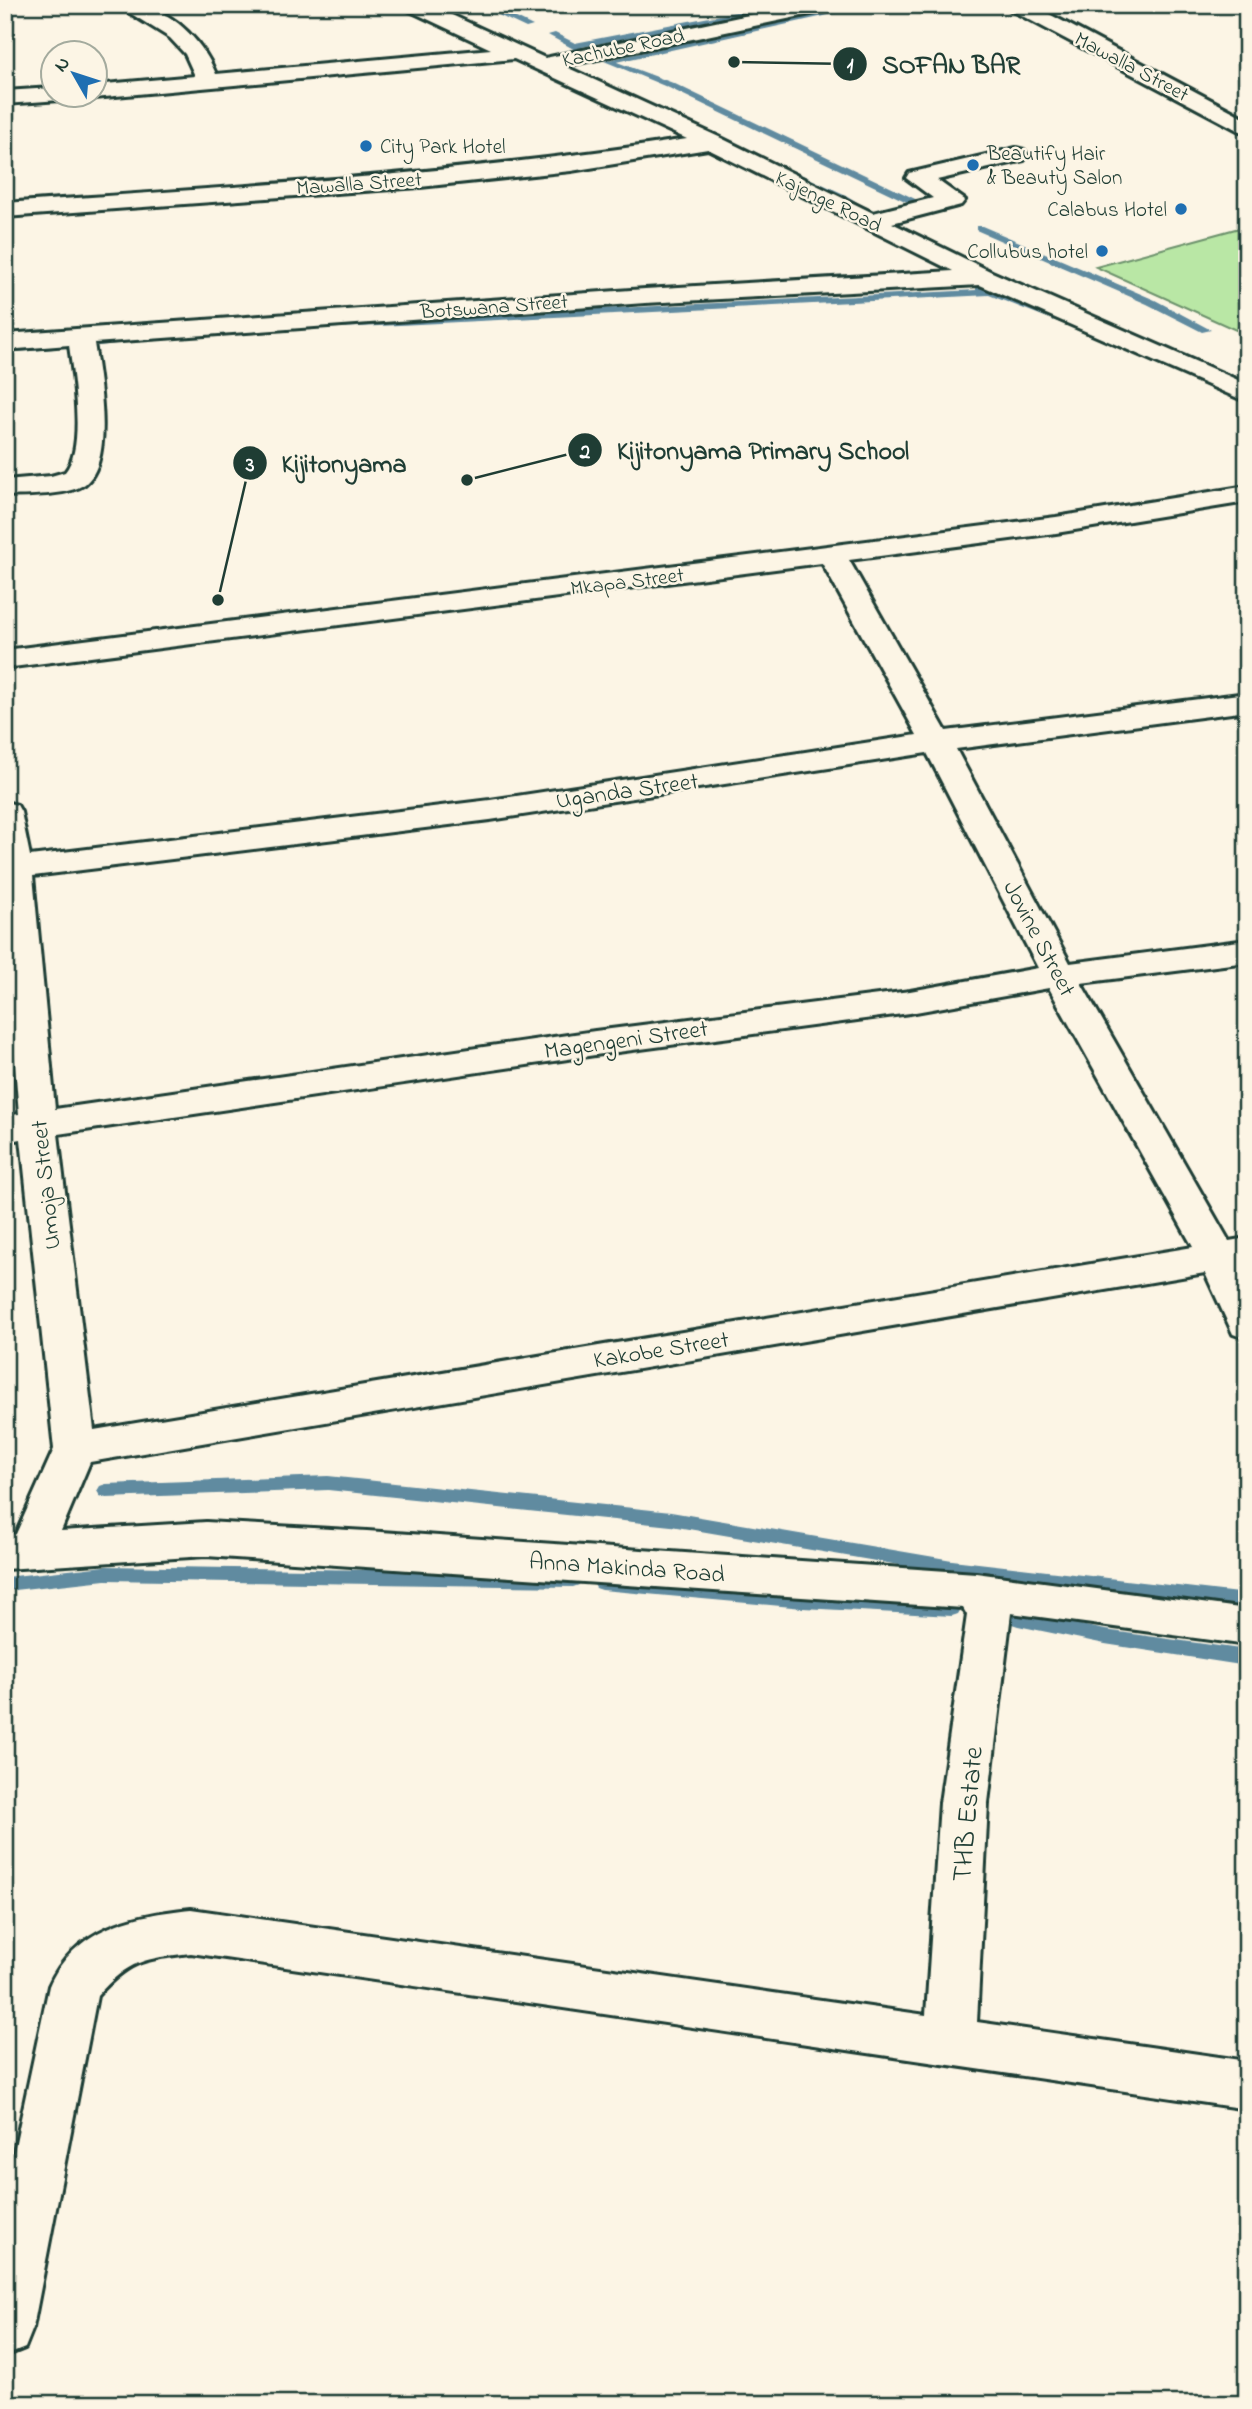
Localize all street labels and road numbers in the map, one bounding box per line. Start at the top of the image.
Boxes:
street label: Kachube Road [560,21,687,77]
street label: Mawalla Street [1068,25,1194,111]
street label: Kajenge Road [769,164,887,243]
street label: Mawalla Street [295,166,423,204]
street label: Botswana Street [418,288,569,328]
street label: Mkapa Street [569,561,686,605]
street label: Uganda Street [554,765,701,820]
street label: Jovine Street [993,875,1083,1003]
street label: Magengeni Street [542,1013,711,1070]
street label: Umoja Street [23,1118,72,1251]
street label: Kakobe Street [591,1323,732,1379]
street label: Anna Makinda Road [528,1545,726,1594]
street label: THB Estate [943,1744,996,1884]

